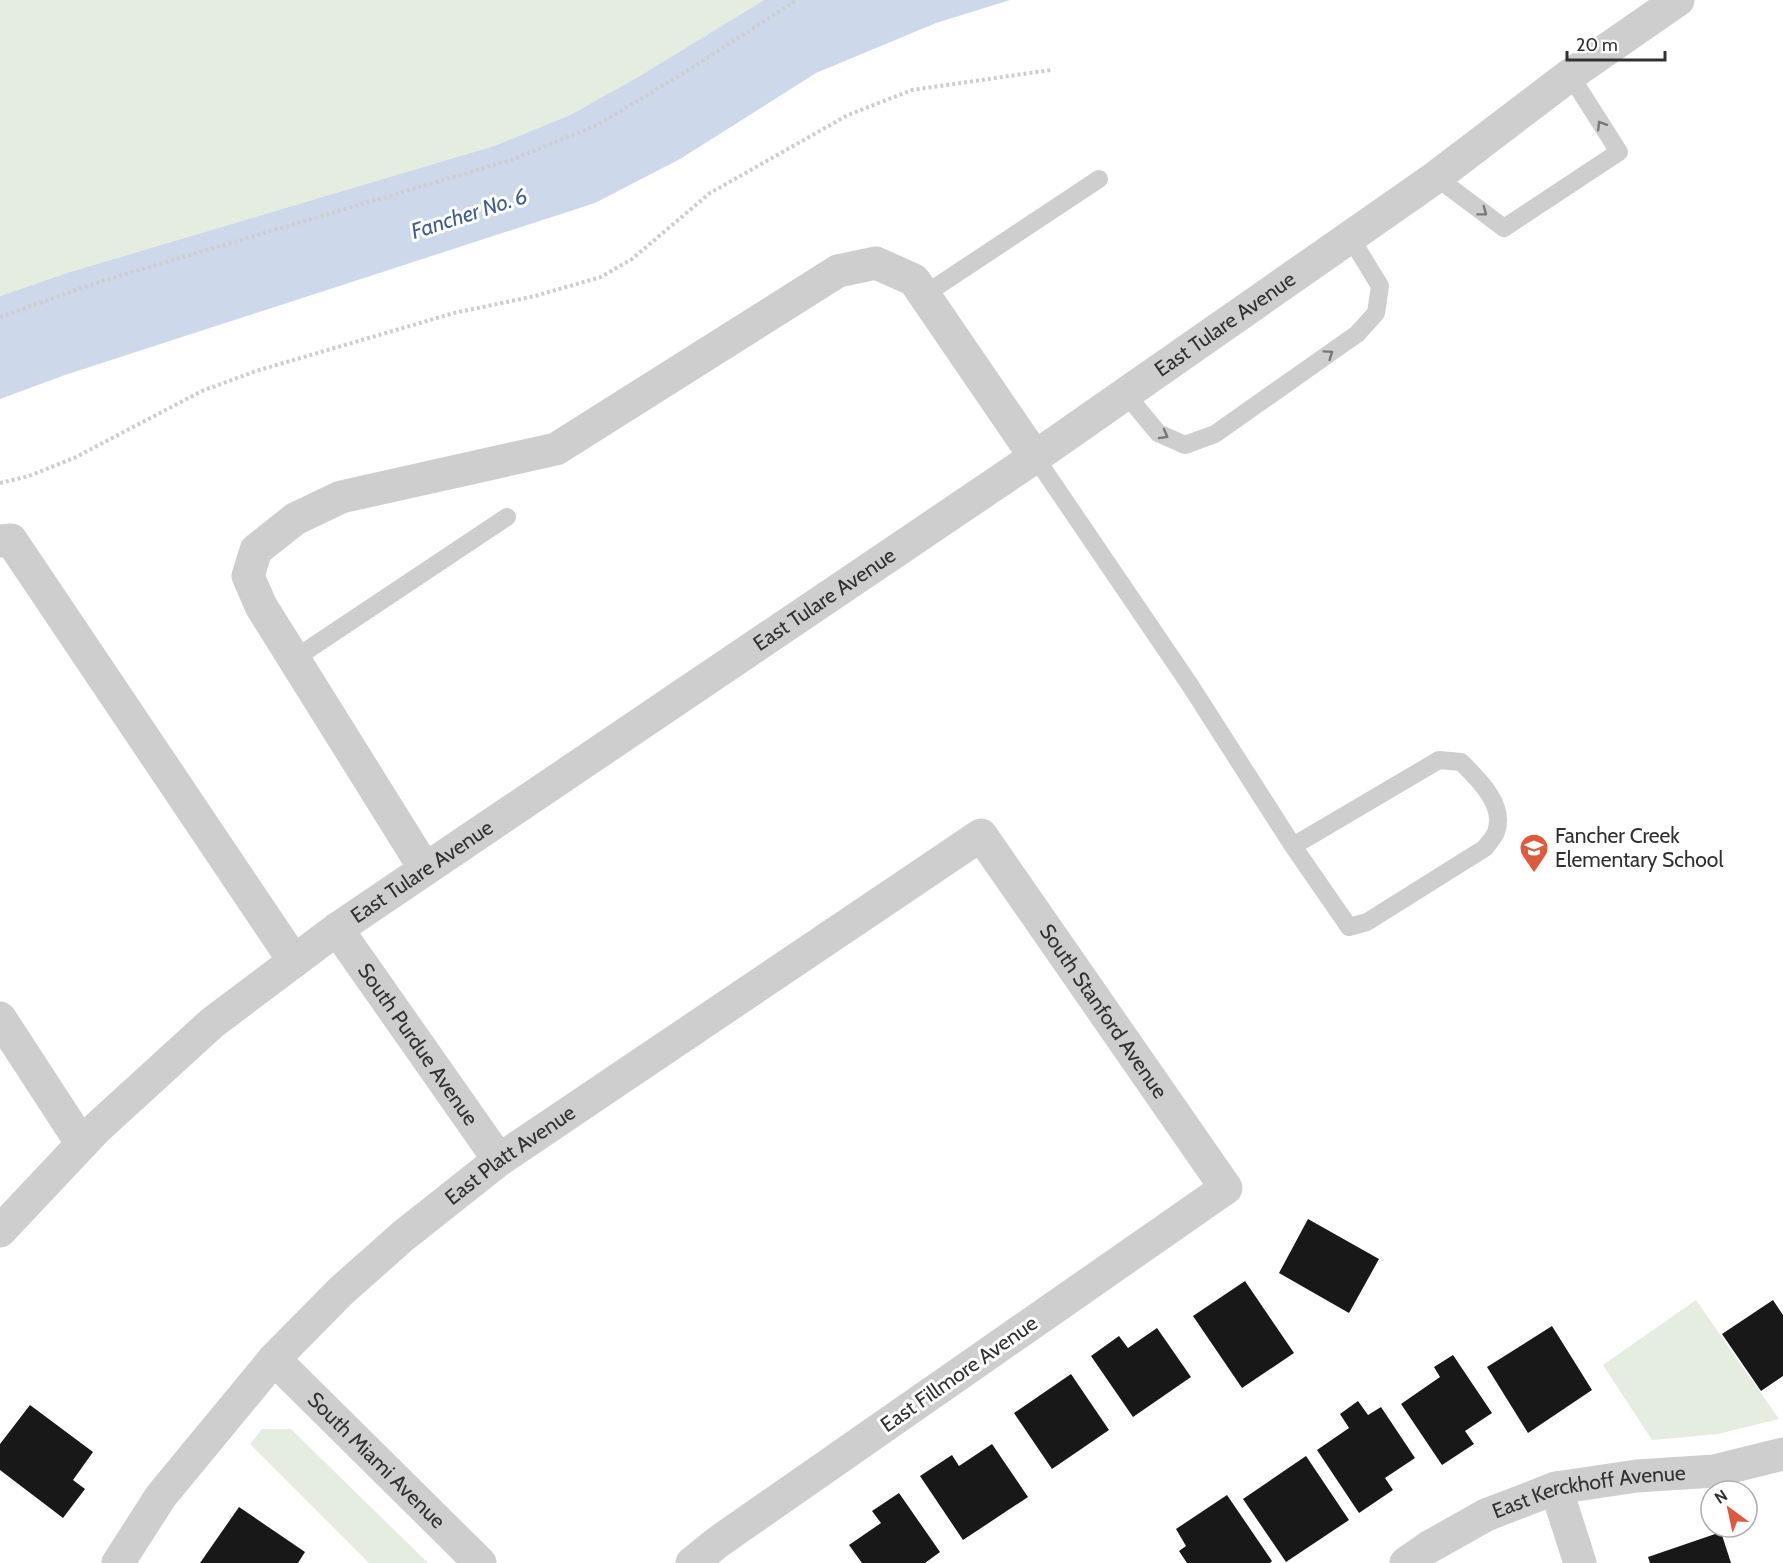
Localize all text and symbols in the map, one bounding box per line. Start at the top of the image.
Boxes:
scale bar [1567,24,1664,62]
text: 20 m [1576,34,1618,56]
one-way arrow [1597,121,1609,131]
water label: Fancher No. 6 [407,182,531,245]
one-way arrow [1477,205,1488,216]
street label: East Tulare Avenue [1149,266,1300,382]
one-way arrow [1323,350,1334,361]
one-way arrow [1158,428,1168,439]
street label: East Tulare Avenue [748,542,900,656]
street label: East Tulare Avenue [346,814,498,928]
place label: Fancher Creek Elementary School [1555,823,1723,872]
school or university icon: Fancher Creek Elementary School [1518,832,1550,874]
street label: South Stanford Avenue [1035,919,1173,1103]
street label: South Purdue Avenue [353,958,484,1130]
street label: East Platt Avenue [440,1099,580,1210]
street label: East Fillmore Avenue [875,1310,1042,1437]
street label: South Miami Avenue [303,1386,451,1534]
street label: East Kerckhoff Avenue [1489,1460,1686,1523]
north arrow [1699,1479,1759,1539]
text: N [1711,1486,1731,1508]

